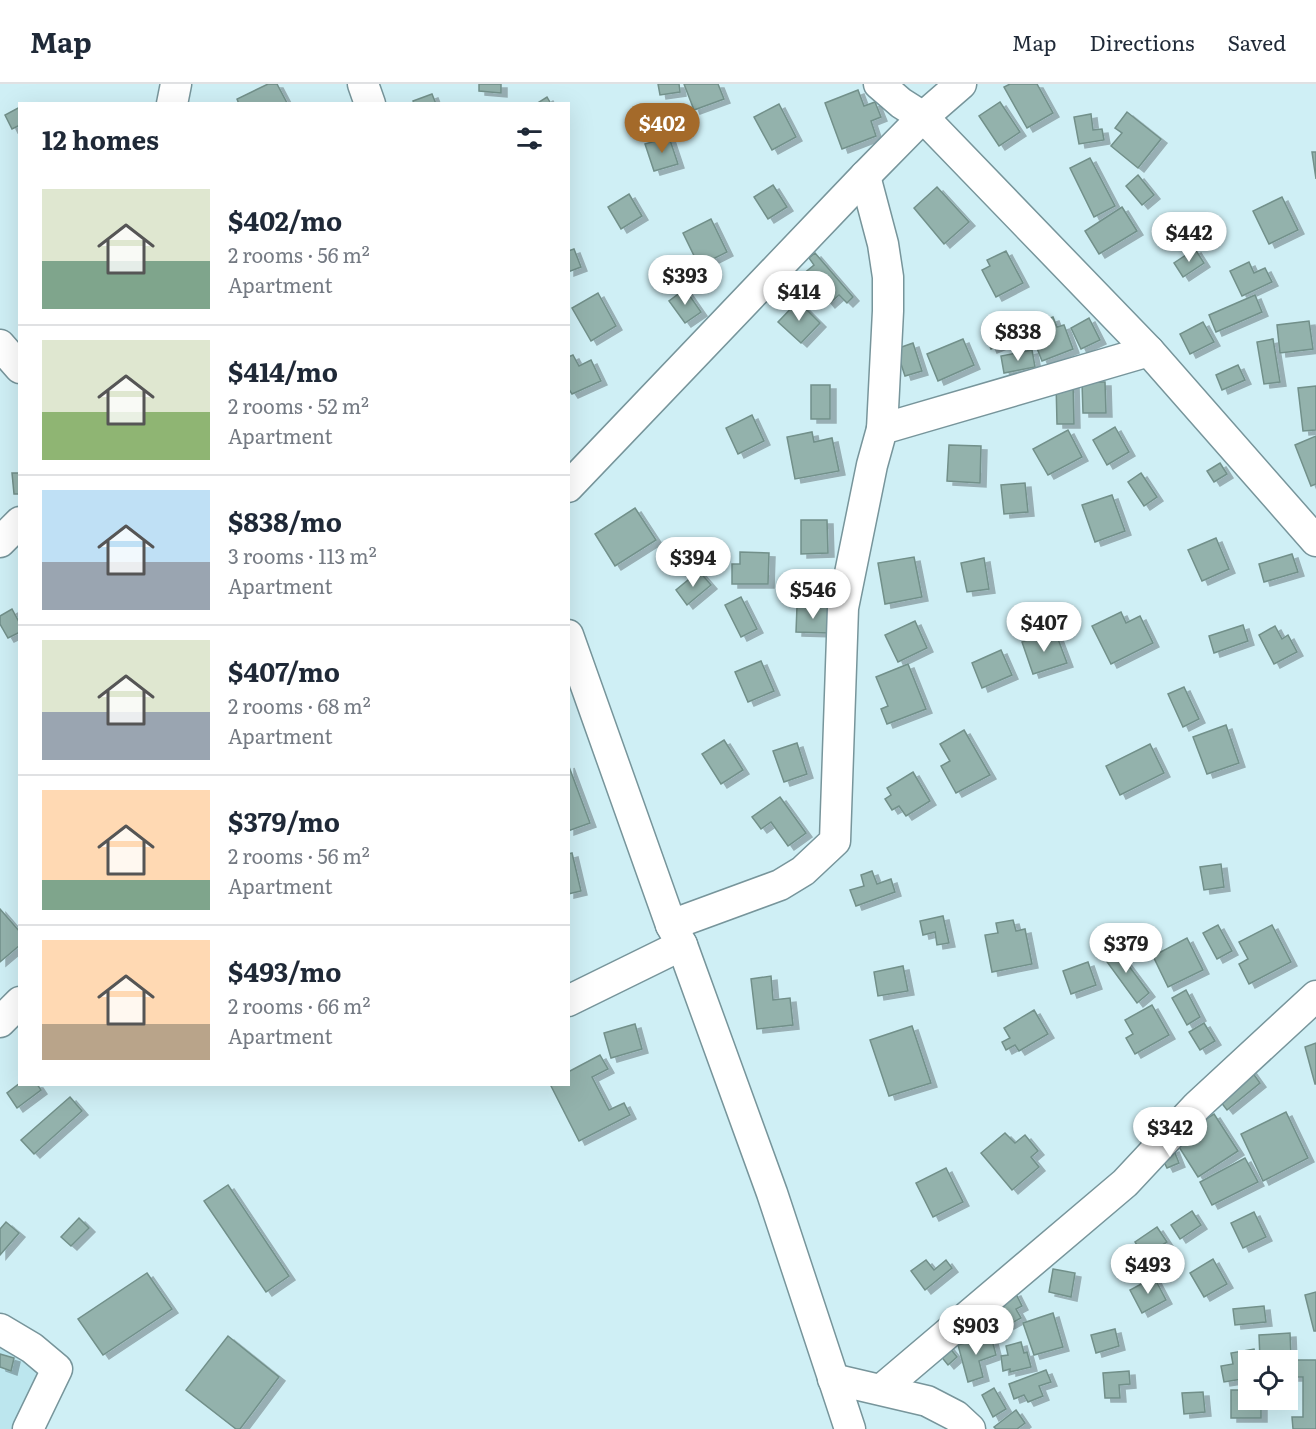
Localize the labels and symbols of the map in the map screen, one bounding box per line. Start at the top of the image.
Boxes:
pin: $402 [626,103,698,154]
pin: $442 [1153,212,1225,263]
pin: $393 [649,255,721,306]
pin: $414 [763,271,835,322]
pin: $838 [982,311,1054,362]
pin: $394 [657,537,729,588]
pin: $546 [777,569,849,620]
pin: $407 [1008,602,1080,653]
pin: $379 [1090,923,1162,974]
pin: $342 [1134,1107,1206,1158]
pin: $493 [1112,1244,1184,1295]
pin: $903 [940,1305,1012,1356]

